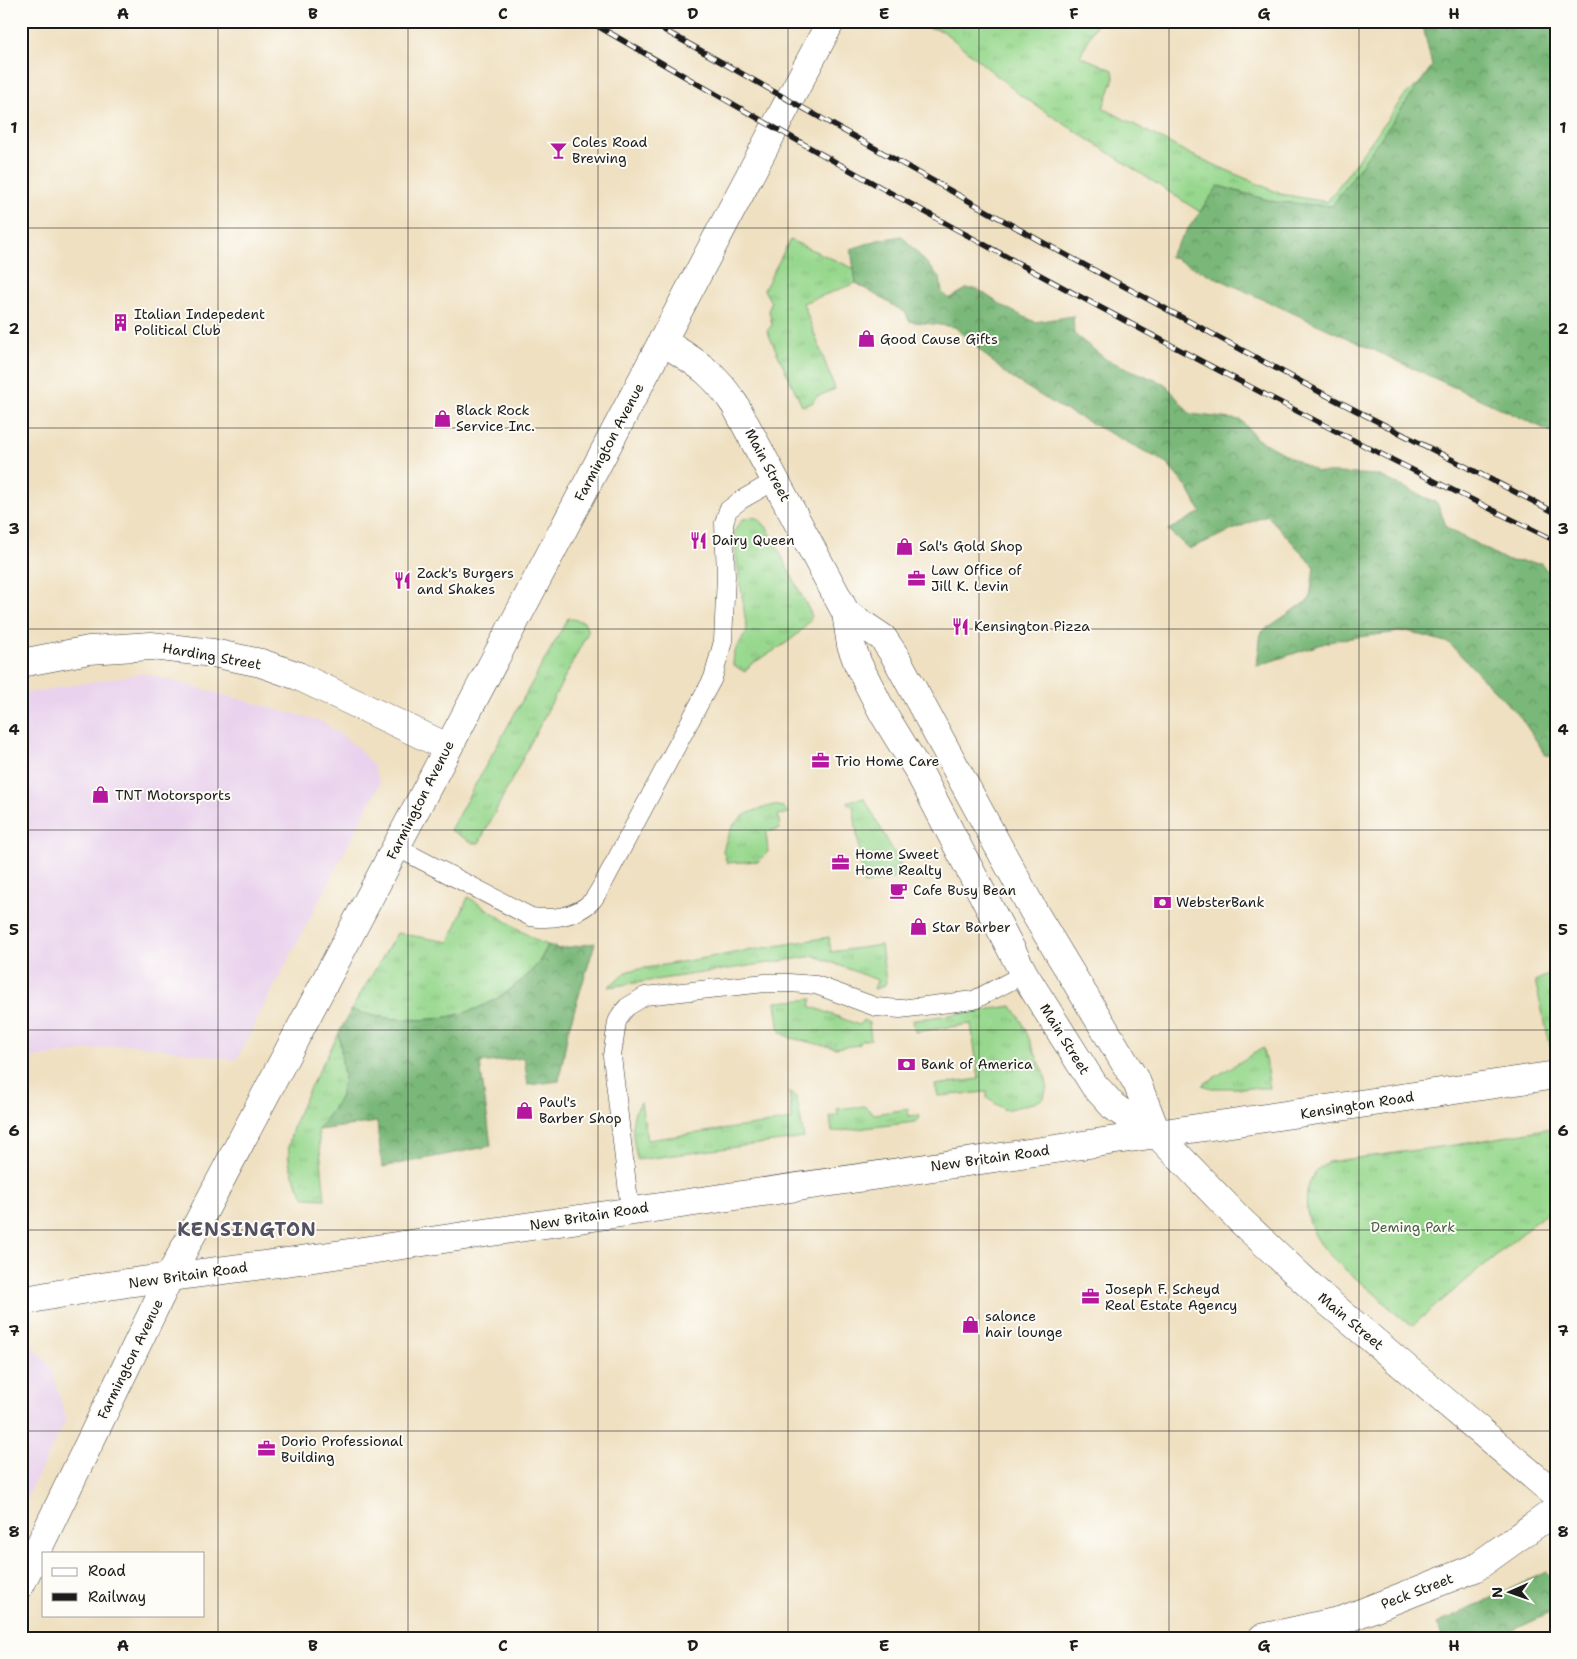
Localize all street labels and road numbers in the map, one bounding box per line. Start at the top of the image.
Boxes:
street label: Farmington Avenue [570,380,648,504]
street label: Main Street [741,425,795,505]
street label: Harding Street [161,638,263,674]
street label: Farmington Avenue [382,737,458,863]
street label: Main Street [1036,1000,1094,1078]
street label: Kensington Road [1299,1087,1415,1123]
street label: New Britain Road [929,1141,1051,1175]
street label: New Britain Road [528,1198,650,1234]
street label: New Britain Road [127,1258,249,1292]
street label: Main Street [1314,1288,1388,1354]
street label: Farmington Avenue [93,1296,167,1422]
street label: Peck Street [1378,1569,1456,1613]

